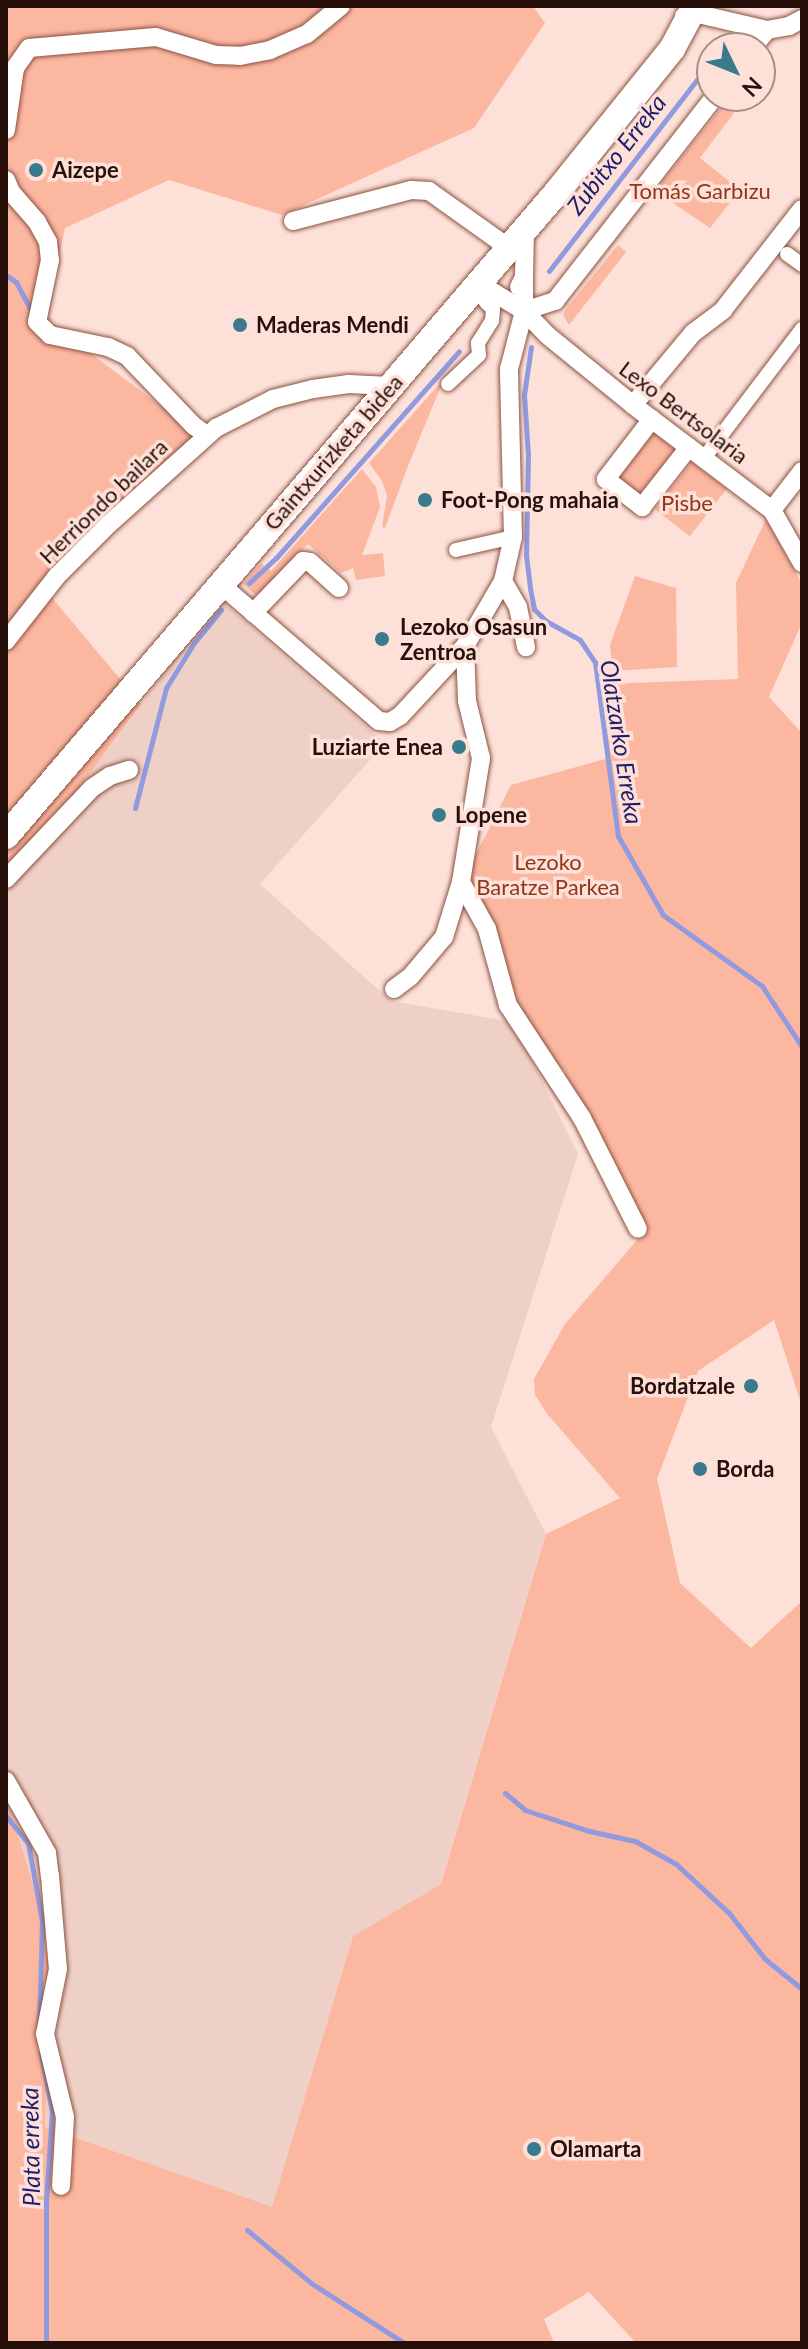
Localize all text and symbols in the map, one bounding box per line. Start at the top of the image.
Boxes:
north arrow [696,32,776,112]
text: N [737,72,768,103]
water label: Zubitxo Erreka [560,88,672,220]
place label: Aizepe [52,157,119,183]
marker: Aizepe [27,161,45,179]
park label: Tomás Garbizu [629,178,771,204]
place label: Maderas Mendi [256,312,409,338]
marker: Maderas Mendi [231,316,249,334]
street label: Lexo Bertsolaria [614,355,754,469]
street label: Gaintxurizketa bidea [258,369,408,535]
street label: Herriondo bailara [33,433,173,569]
place label: Foot-Pong mahaia [441,487,619,513]
park label: Pisbe [661,490,713,516]
marker: Foot-Pong mahaia [416,491,434,509]
place label: Lezoko Osasun Zentroa [400,613,547,664]
marker: Lezoko Osasun Zentroa [371,628,393,650]
water label: Olatzarko Erreka [595,658,649,826]
place label: Luziarte Enea [312,734,443,760]
marker: Luziarte Enea [450,738,468,756]
place label: Lopene [455,802,527,828]
marker: Lopene [430,806,448,824]
park label: Lezoko Baratze Parkea [476,848,620,900]
place label: Bordatzale [630,1373,735,1399]
marker: Bordatzale [742,1377,760,1395]
place label: Borda [716,1456,775,1482]
marker: Borda [691,1460,709,1478]
water label: Plata erreka [15,2087,45,2207]
place label: Olamarta [550,2136,641,2162]
marker: Olamarta [525,2140,543,2158]

